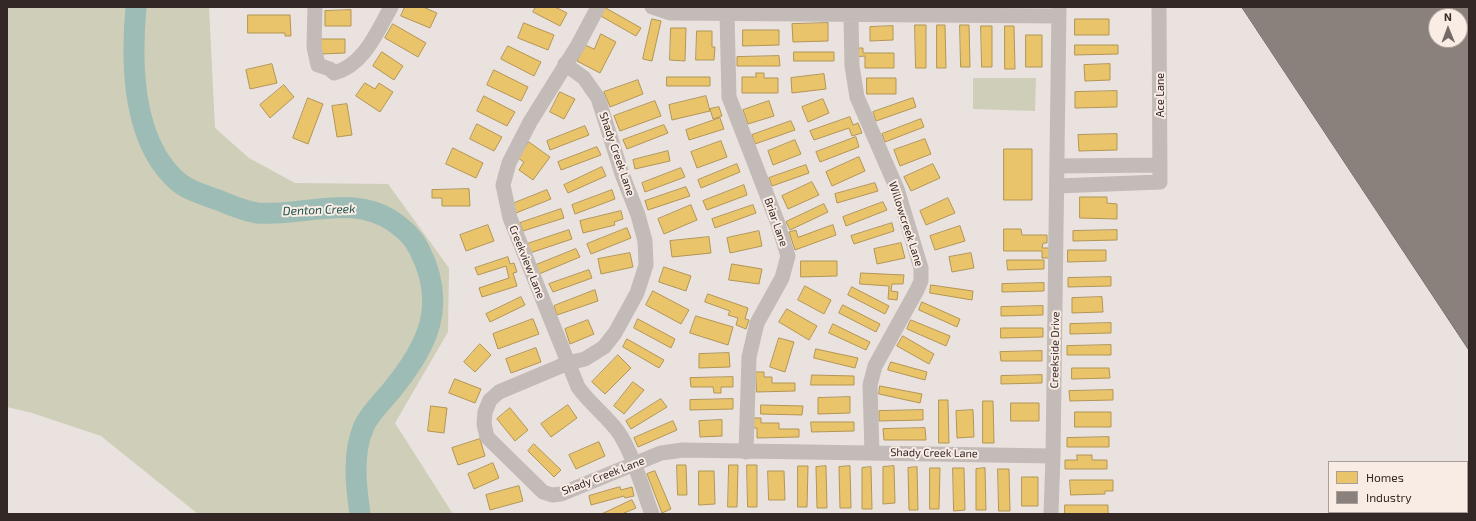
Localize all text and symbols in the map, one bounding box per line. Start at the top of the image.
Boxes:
north arrow [1428,8,1468,48]
text: N [1444,10,1452,23]
street label: Ace Lane [1153,73,1167,117]
street label: Shady Creek Lane [597,110,637,198]
street label: Willowcreek Lane [886,180,926,268]
street label: Briar Lane [761,196,791,248]
water label: Denton Creek [282,202,356,218]
street label: Creekview Lane [506,223,548,301]
street label: Creekside Drive [1048,311,1062,389]
street label: Shady Creek Lane [890,446,978,460]
street label: Shady Creek Lane [560,454,646,498]
legend [1328,461,1468,513]
text: Homes [1366,470,1404,484]
text: Industry [1366,490,1412,504]

